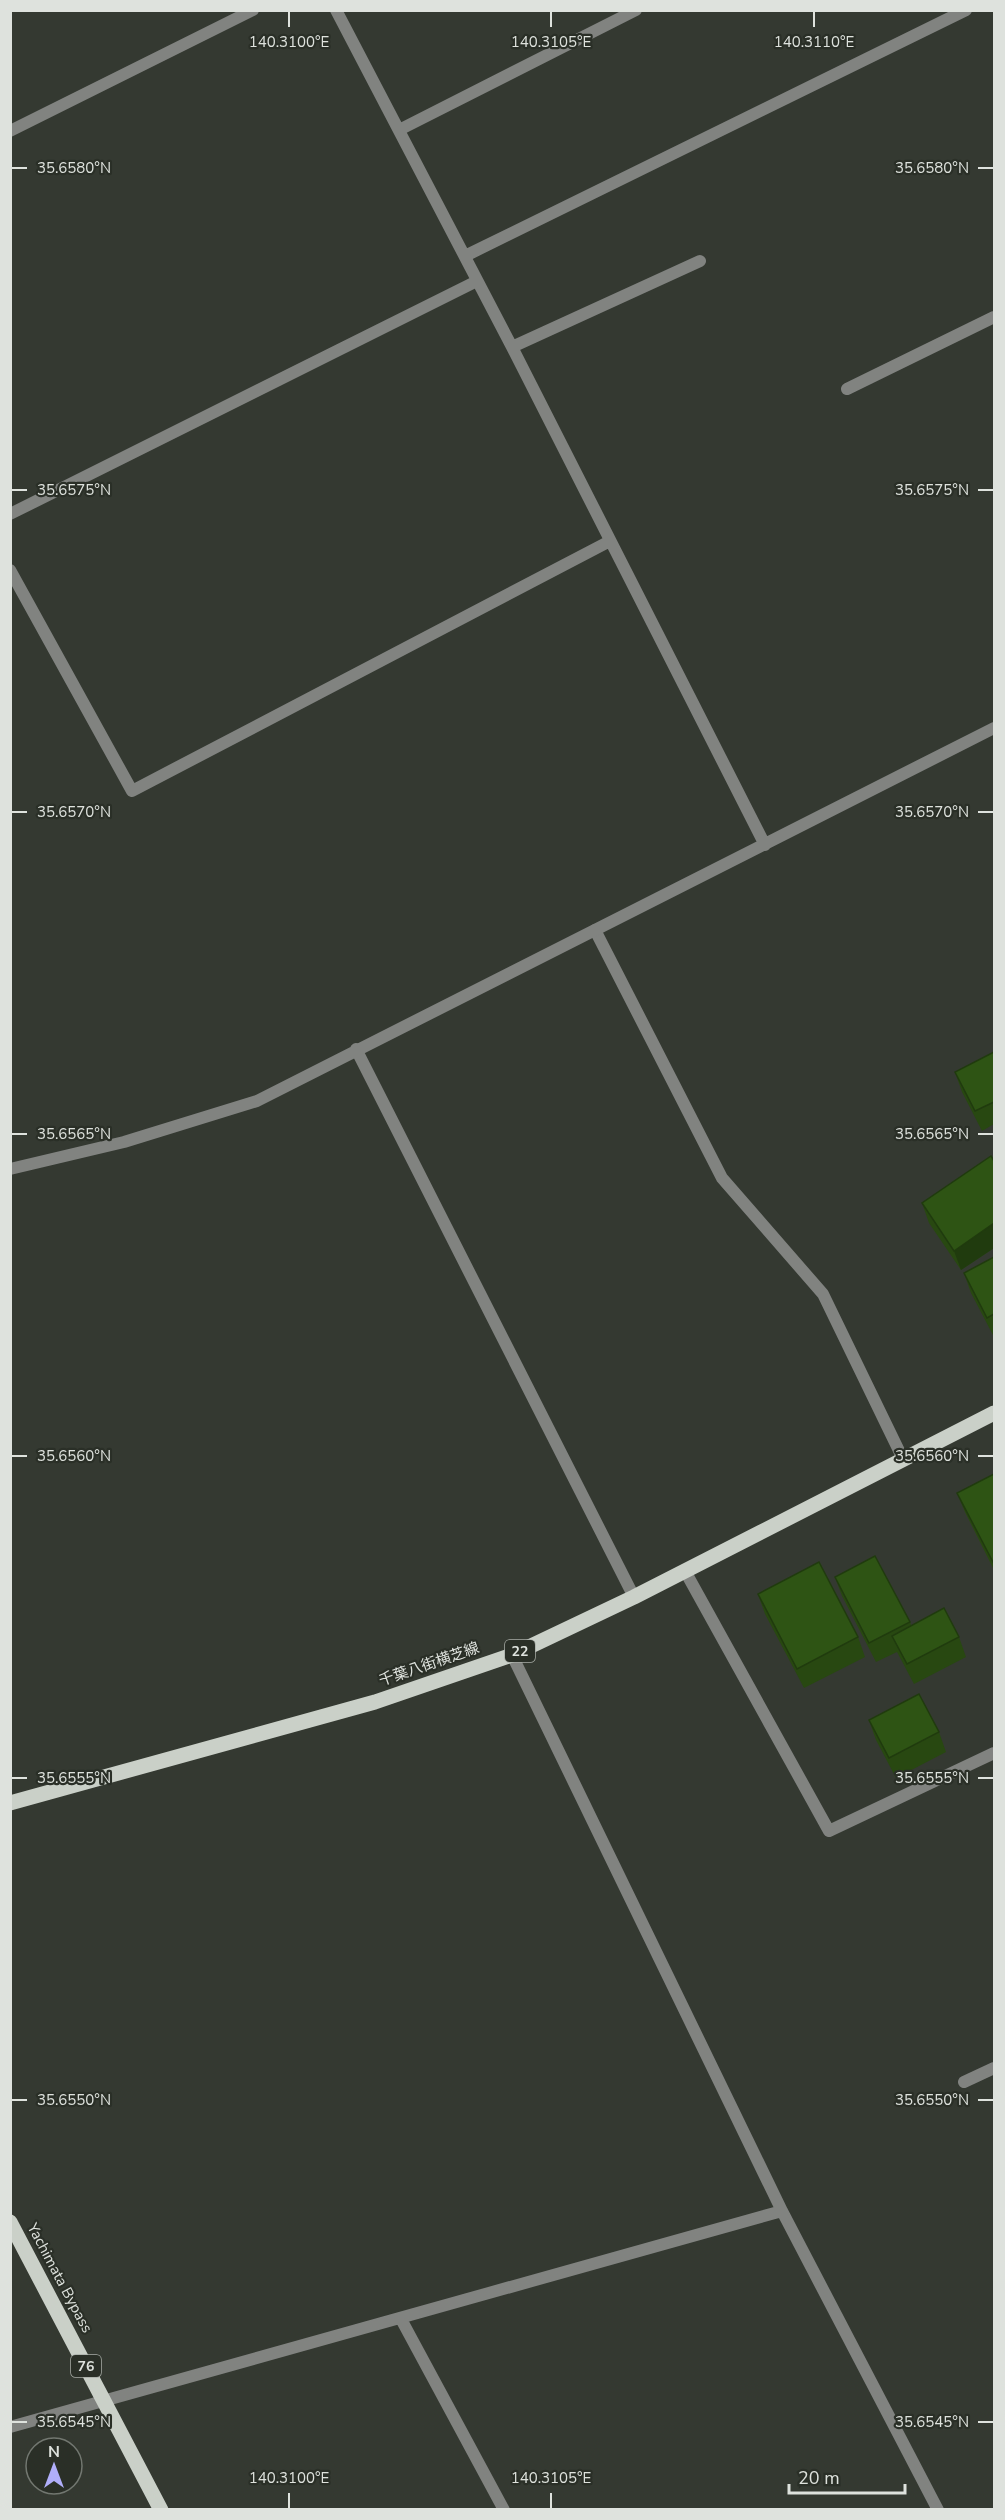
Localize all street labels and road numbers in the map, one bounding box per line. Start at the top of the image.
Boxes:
street label: 千葉八街横芝線 [376,1637,482,1691]
road number: 22 [505,1640,535,1662]
street label: Yachimata Bypass [22,2219,97,2336]
road number: 76 [71,2355,101,2377]

